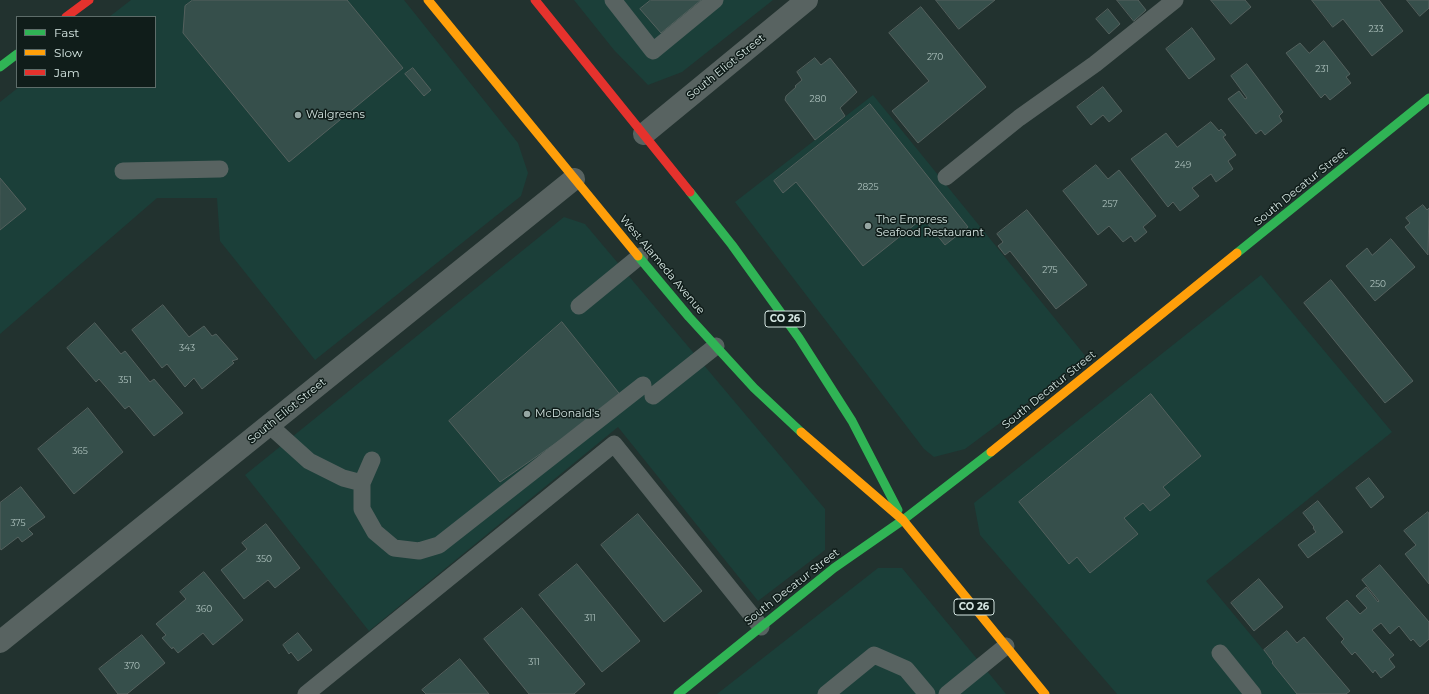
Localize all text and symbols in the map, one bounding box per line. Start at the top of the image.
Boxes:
legend [16,16,156,88]
house number: 233 [1368,24,1384,34]
text: Fast [54,25,79,40]
street label: South Eliot Street [684,31,768,103]
text: Slow [54,45,83,60]
house number: 270 [927,52,943,62]
house number: 231 [1315,64,1329,74]
text: Jam [54,65,80,80]
house number: 280 [810,94,826,104]
place label: Walgreens [306,108,365,122]
marker: Walgreens [293,110,303,120]
street label: South Decatur Street [1252,145,1350,229]
house number: 249 [1175,160,1191,170]
house number: 2825 [857,182,879,192]
house number: 257 [1102,199,1118,209]
street label: West Alameda Avenue [617,213,707,317]
place label: The Empress Seafood Restaurant [876,213,984,239]
marker: The Empress Seafood Restaurant [863,221,873,231]
house number: 275 [1042,265,1058,275]
house number: 250 [1370,279,1386,289]
road number: CO 26 [765,311,805,327]
house number: 343 [179,343,195,353]
street label: South Decatur Street [1000,348,1098,432]
house number: 351 [118,375,132,385]
street label: South Eliot Street [245,375,329,447]
place label: McDonald's [535,407,600,421]
marker: McDonald's [522,409,532,419]
house number: 365 [72,446,88,456]
house number: 375 [10,518,26,528]
street label: South Decatur Street [742,546,842,628]
house number: 350 [256,554,272,564]
road number: CO 26 [954,599,994,615]
house number: 360 [196,604,212,614]
house number: 311 [584,613,596,623]
house number: 311 [528,657,540,667]
house number: 370 [124,661,140,671]

